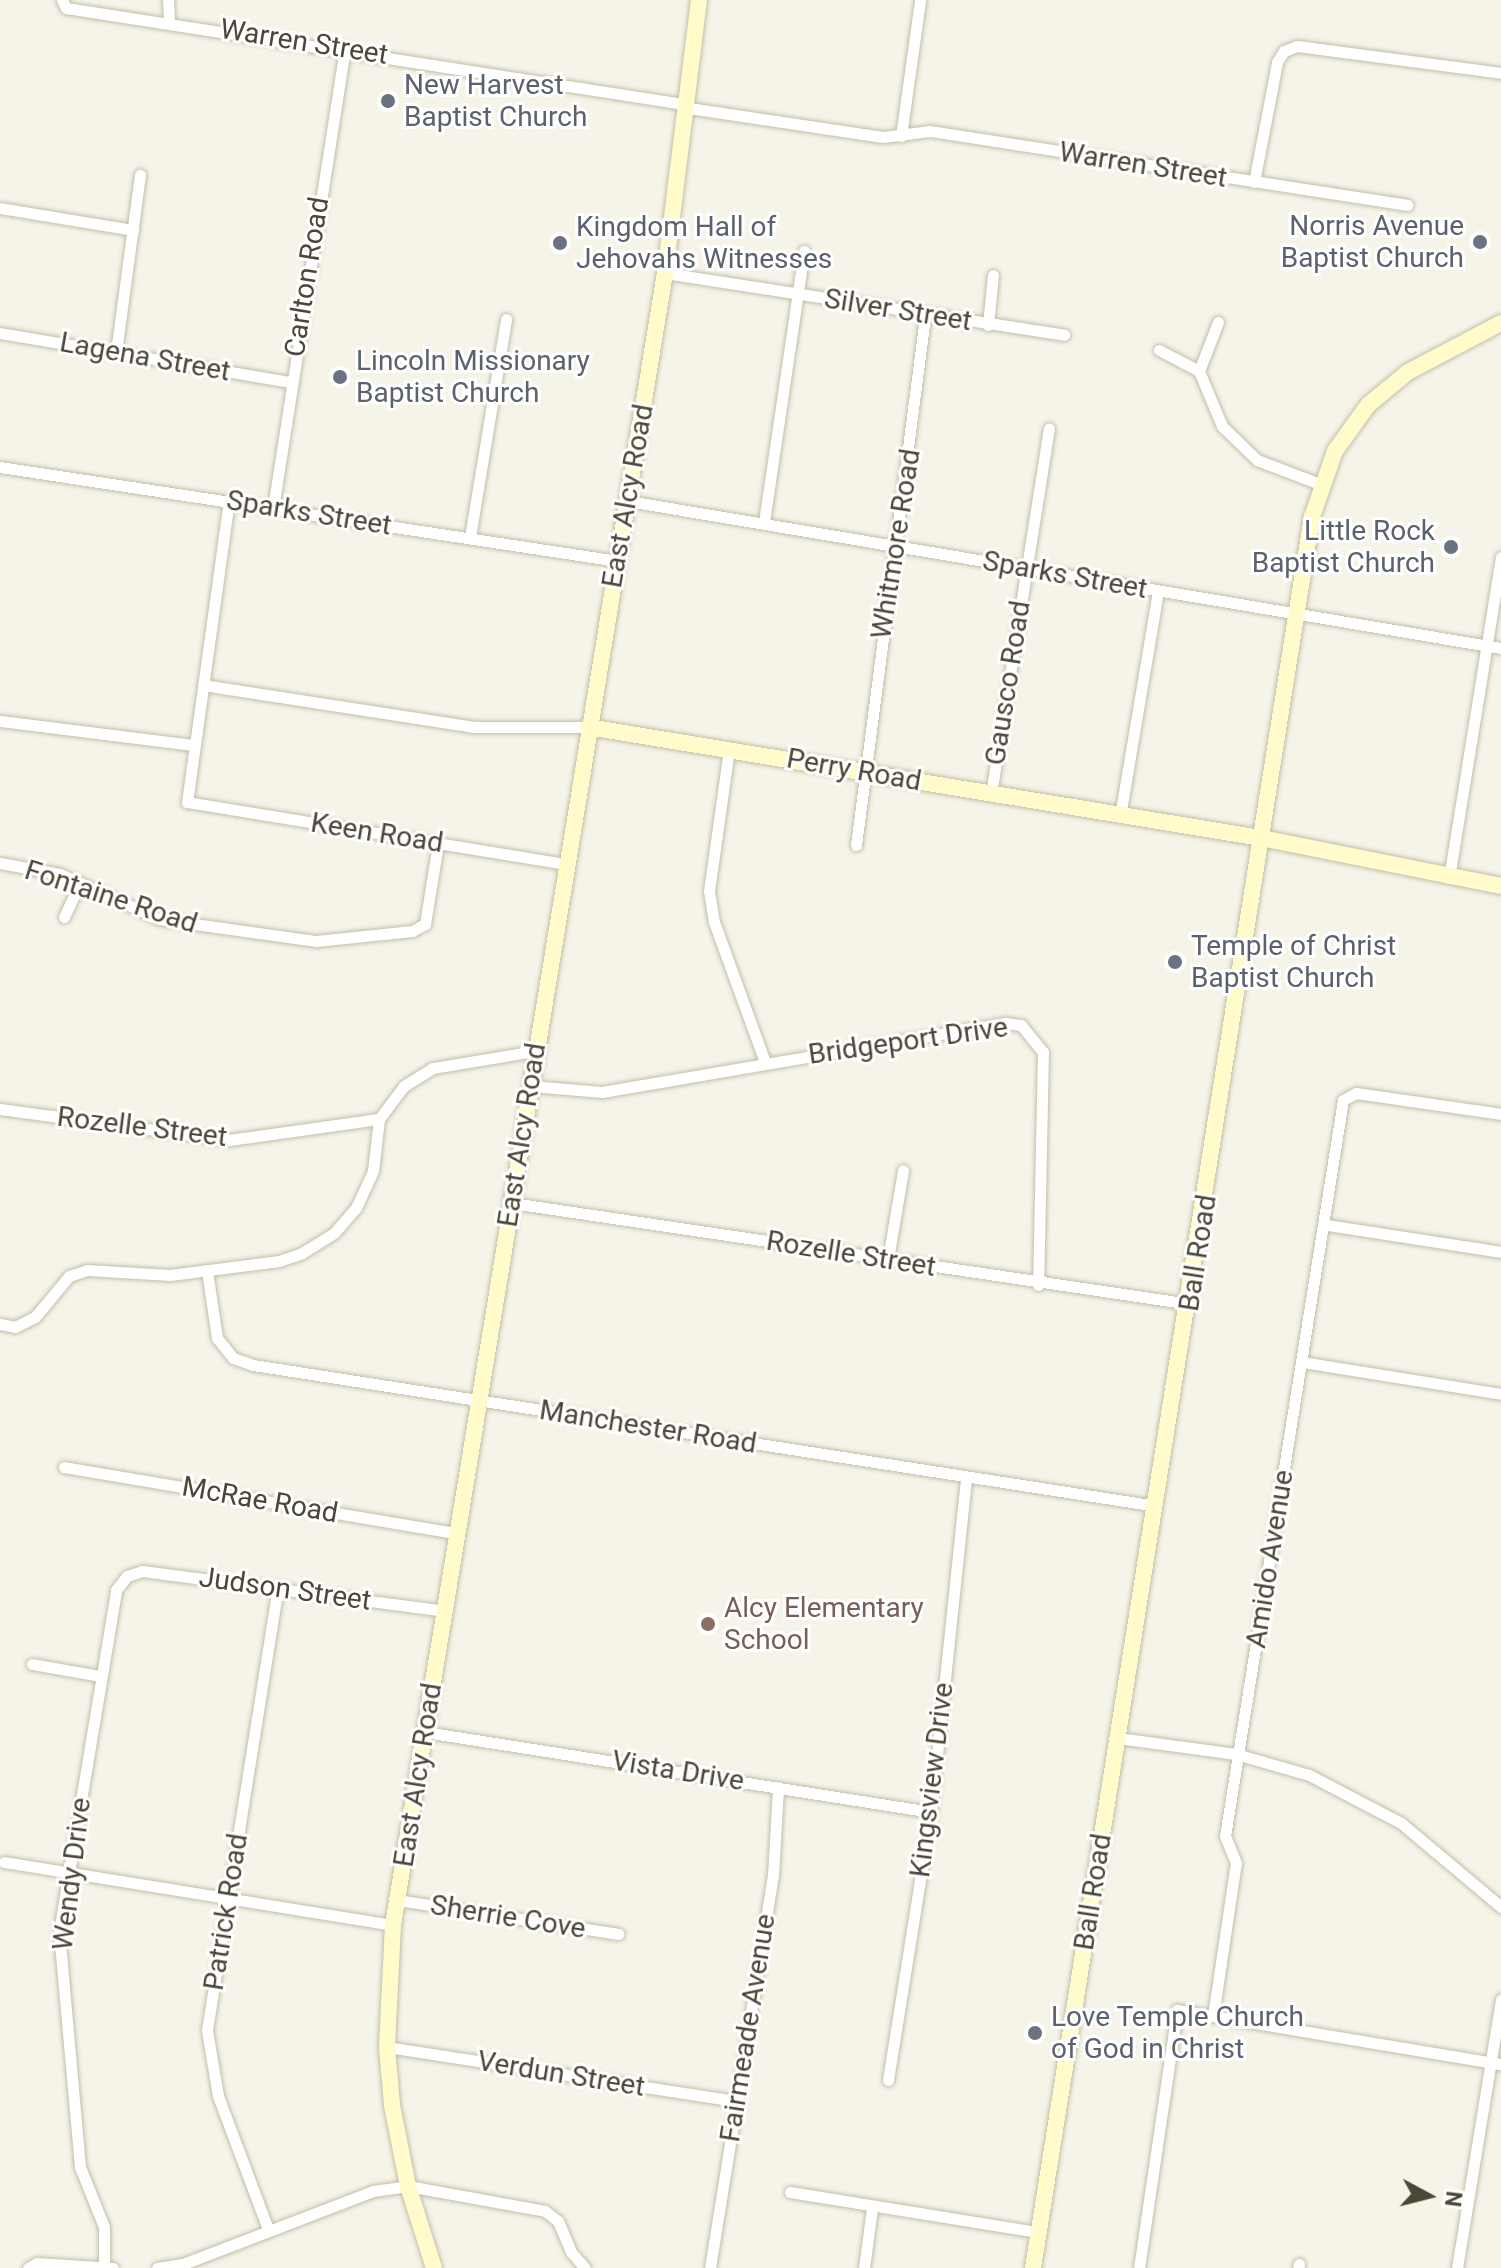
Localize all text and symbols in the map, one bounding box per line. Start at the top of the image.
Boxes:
street label: Warren Street [218,12,390,72]
place label: New Harvest Baptist Church [404,68,587,134]
marker: New Harvest Baptist Church [379,92,397,110]
street label: Warren Street [1057,135,1229,195]
street label: Carlton Road [278,195,336,359]
place label: Norris Avenue Baptist Church [1281,209,1464,275]
place label: Kingdom Hall of Jehovahs Witnesses [576,210,832,276]
marker: Norris Avenue Baptist Church [1471,233,1489,251]
marker: Kingdom Hall of Jehovahs Witnesses [551,234,569,252]
street label: Silver Street [822,282,974,338]
street label: Lagena Street [57,325,233,389]
place label: Lincoln Missionary Baptist Church [356,344,590,410]
marker: Lincoln Missionary Baptist Church [331,368,349,386]
street label: East Alcy Road [595,402,661,590]
street label: Whitmore Road [864,447,928,641]
street label: Sparks Street [224,483,394,543]
place label: Little Rock Baptist Church [1252,514,1435,580]
marker: Little Rock Baptist Church [1442,538,1460,556]
street label: Sparks Street [980,544,1150,606]
street label: Gausco Road [978,598,1038,768]
street label: Perry Road [784,742,924,798]
street label: Keen Road [308,806,446,860]
street label: Fontaine Road [21,853,201,941]
place label: Temple of Christ Baptist Church [1191,929,1396,995]
marker: Temple of Christ Baptist Church [1166,953,1184,971]
street label: Bridgeport Drive [806,1010,1010,1072]
street label: East Alcy Road [491,1041,553,1229]
street label: Rozelle Street [55,1100,229,1154]
street label: Ball Road [1172,1192,1224,1314]
street label: Rozelle Street [764,1224,938,1284]
street label: Manchester Road [537,1393,759,1461]
street label: Amido Avenue [1239,1468,1301,1650]
street label: McRae Road [179,1470,341,1530]
street label: Judson Street [197,1560,373,1618]
place label: Alcy Elementary School [724,1591,924,1657]
marker: Alcy Elementary School [699,1615,717,1633]
street label: East Alcy Road [387,1681,449,1869]
street label: Kingsview Drive [903,1681,961,1879]
street label: Vista Drive [610,1744,746,1798]
street label: Wendy Drive [46,1796,98,1952]
street label: Patrick Road [197,1831,255,1993]
street label: Ball Road [1067,1831,1119,1953]
street label: Sherrie Cove [428,1888,588,1946]
street label: Fairmeade Avenue [713,1912,783,2144]
place label: Love Temple Church of God in Christ [1051,2000,1304,2066]
marker: Love Temple Church of God in Christ [1026,2024,1044,2042]
street label: Verdun Street [475,2044,647,2104]
north arrow [1389,2156,1469,2236]
text: N [1440,2190,1467,2208]

